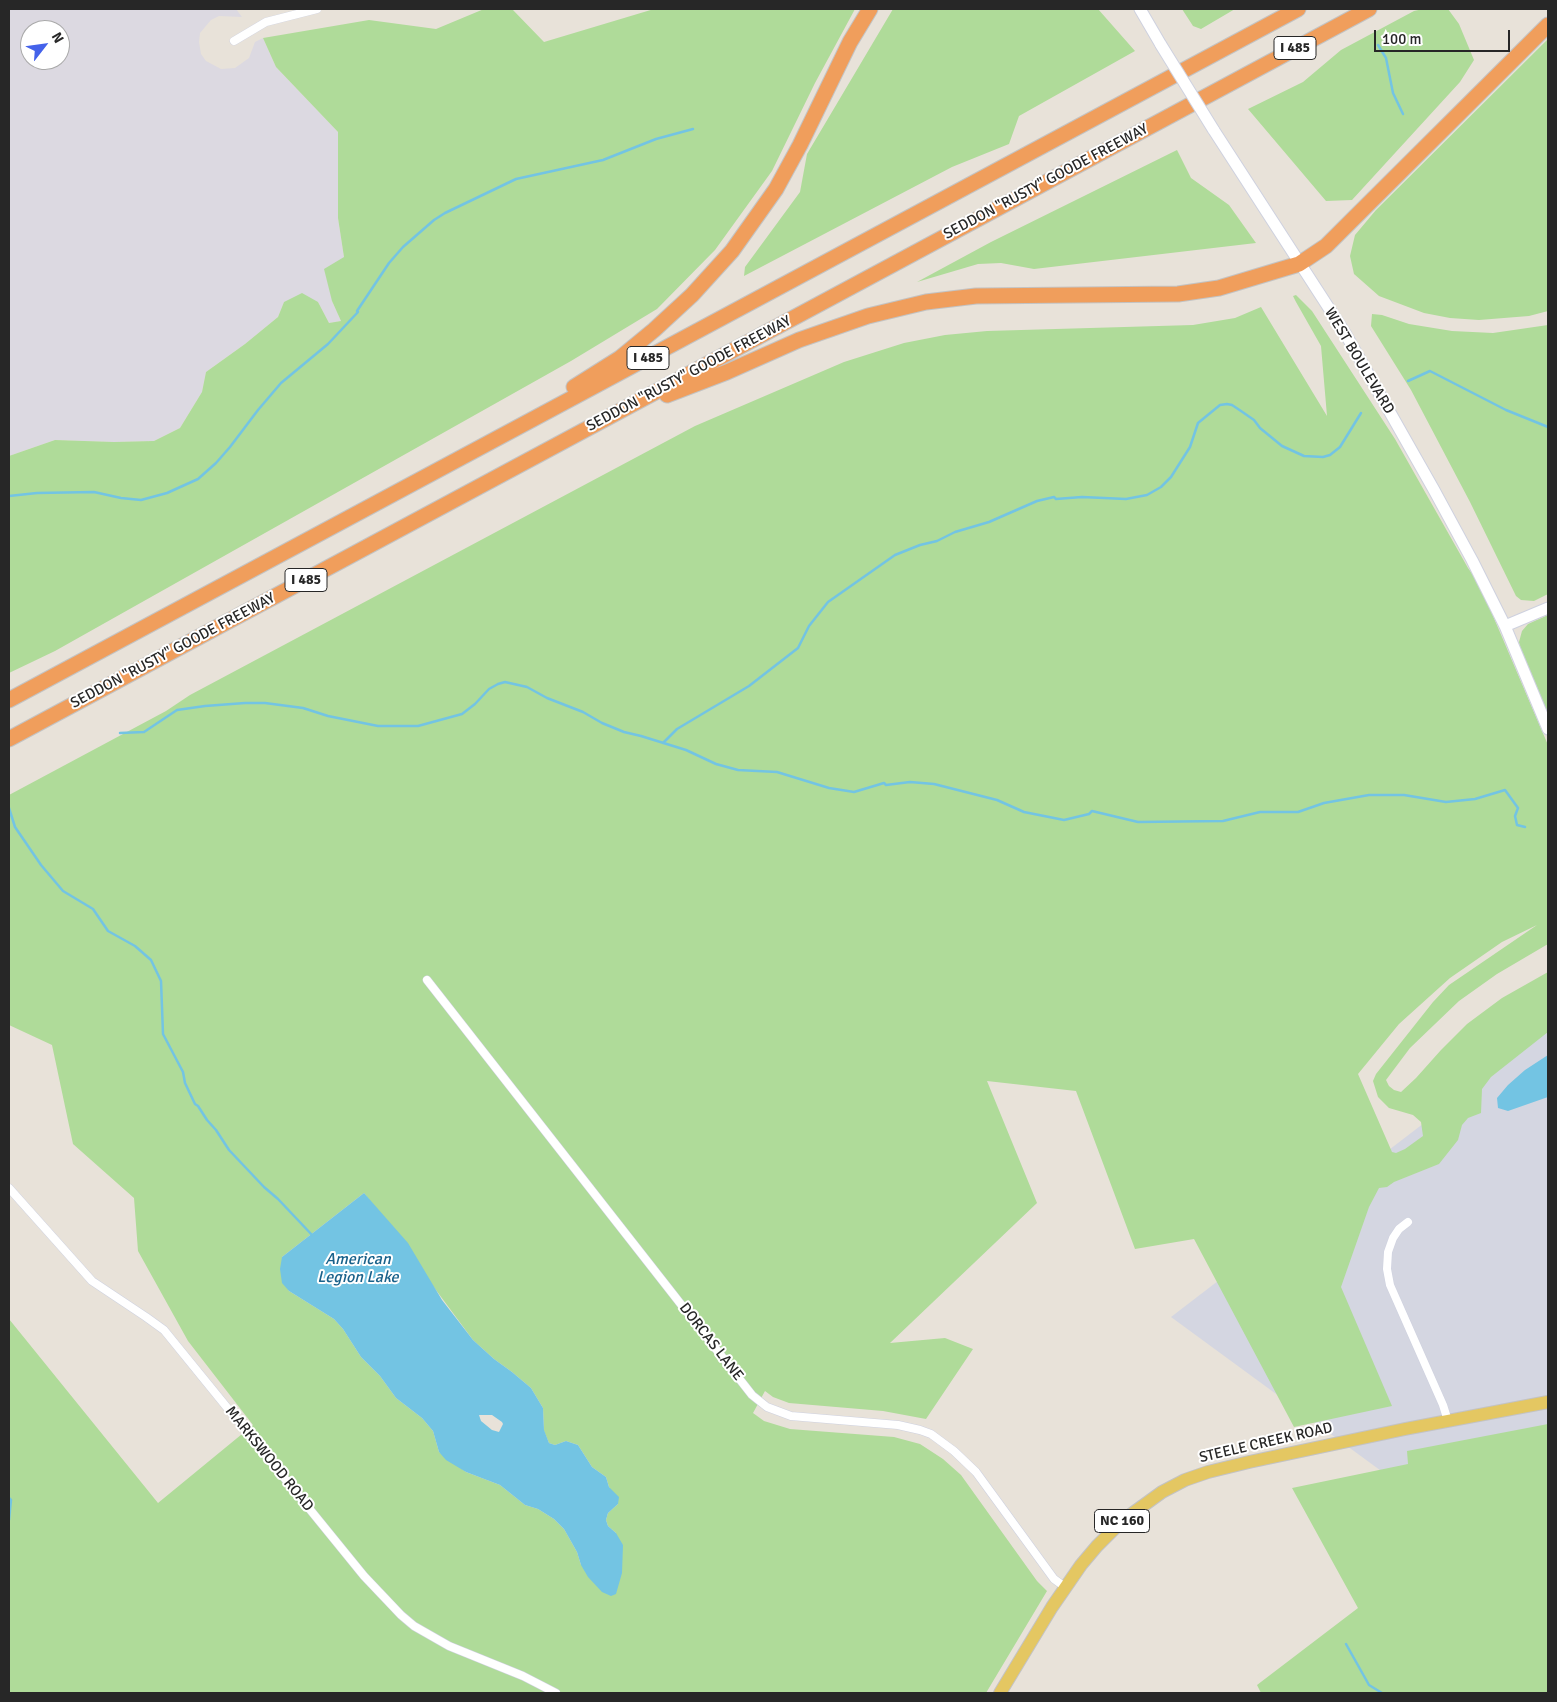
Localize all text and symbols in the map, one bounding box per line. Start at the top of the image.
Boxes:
north arrow [20,20,70,70]
scale bar [1377,20,1513,52]
text: N [48,29,67,46]
text: 100 m [1382,30,1422,48]
road number: I 485 [1274,36,1316,59]
street label: SEDDON "RUSTY" GOODE FREEWAY [941,120,1151,244]
street label: WEST BOULEVARD [1320,305,1398,417]
street label: SEDDON "RUSTY" GOODE FREEWAY [584,312,794,436]
road number: I 485 [627,346,669,369]
road number: I 485 [285,568,327,592]
street label: SEDDON "RUSTY" GOODE FREEWAY [68,589,278,713]
water label: American Legion Lake [317,1250,399,1288]
street label: DORCAS LANE [675,1300,747,1384]
street label: MARKSWOOD ROAD [221,1403,317,1515]
street label: STEELE CREEK ROAD [1198,1419,1334,1467]
road number: NC 160 [1094,1510,1150,1532]

